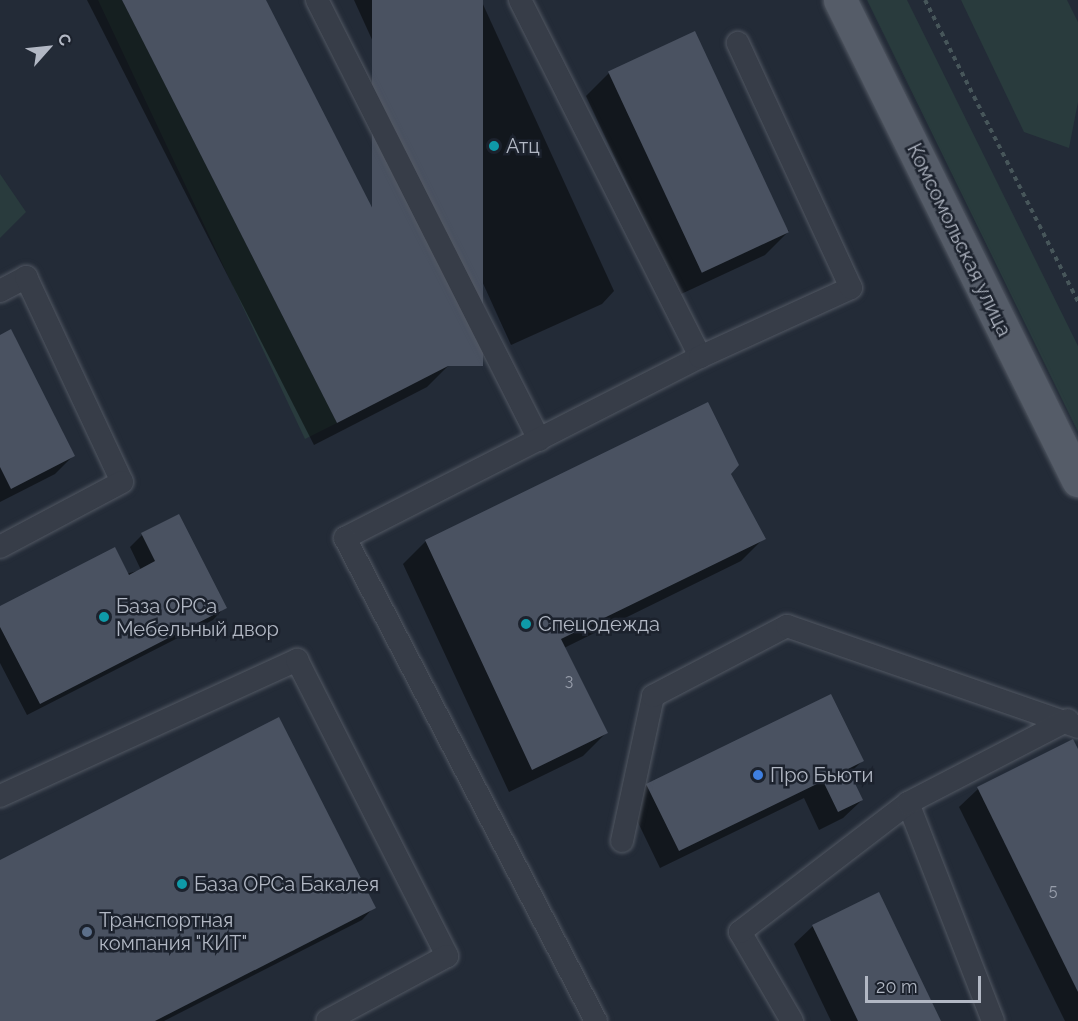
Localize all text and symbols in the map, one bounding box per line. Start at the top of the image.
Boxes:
north arrow [18,18,78,78]
text: С [54,30,75,49]
place label: Атц [506,134,540,158]
marker: Атц [487,139,501,153]
street label: Комсомольская улица [902,139,1016,341]
place label: База ОРСа Мебельный двор [116,594,279,641]
marker: База ОРСа Мебельный двор [97,610,111,624]
place label: Спецодежда [538,612,660,636]
marker: Спецодежда [519,617,533,631]
house number: 3 [565,671,573,691]
place label: Про Бьюти [770,763,873,787]
marker: Про Бьюти [751,768,765,782]
place label: База ОРСа Бакалея [194,872,379,896]
marker: База ОРСа Бакалея [175,877,189,891]
house number: 5 [1049,881,1057,901]
place label: Транспортная компания "КИТ" [99,909,248,956]
marker: Транспортная компания "КИТ" [80,925,94,939]
scale bar [868,964,984,1002]
text: 20 m [876,976,918,997]

